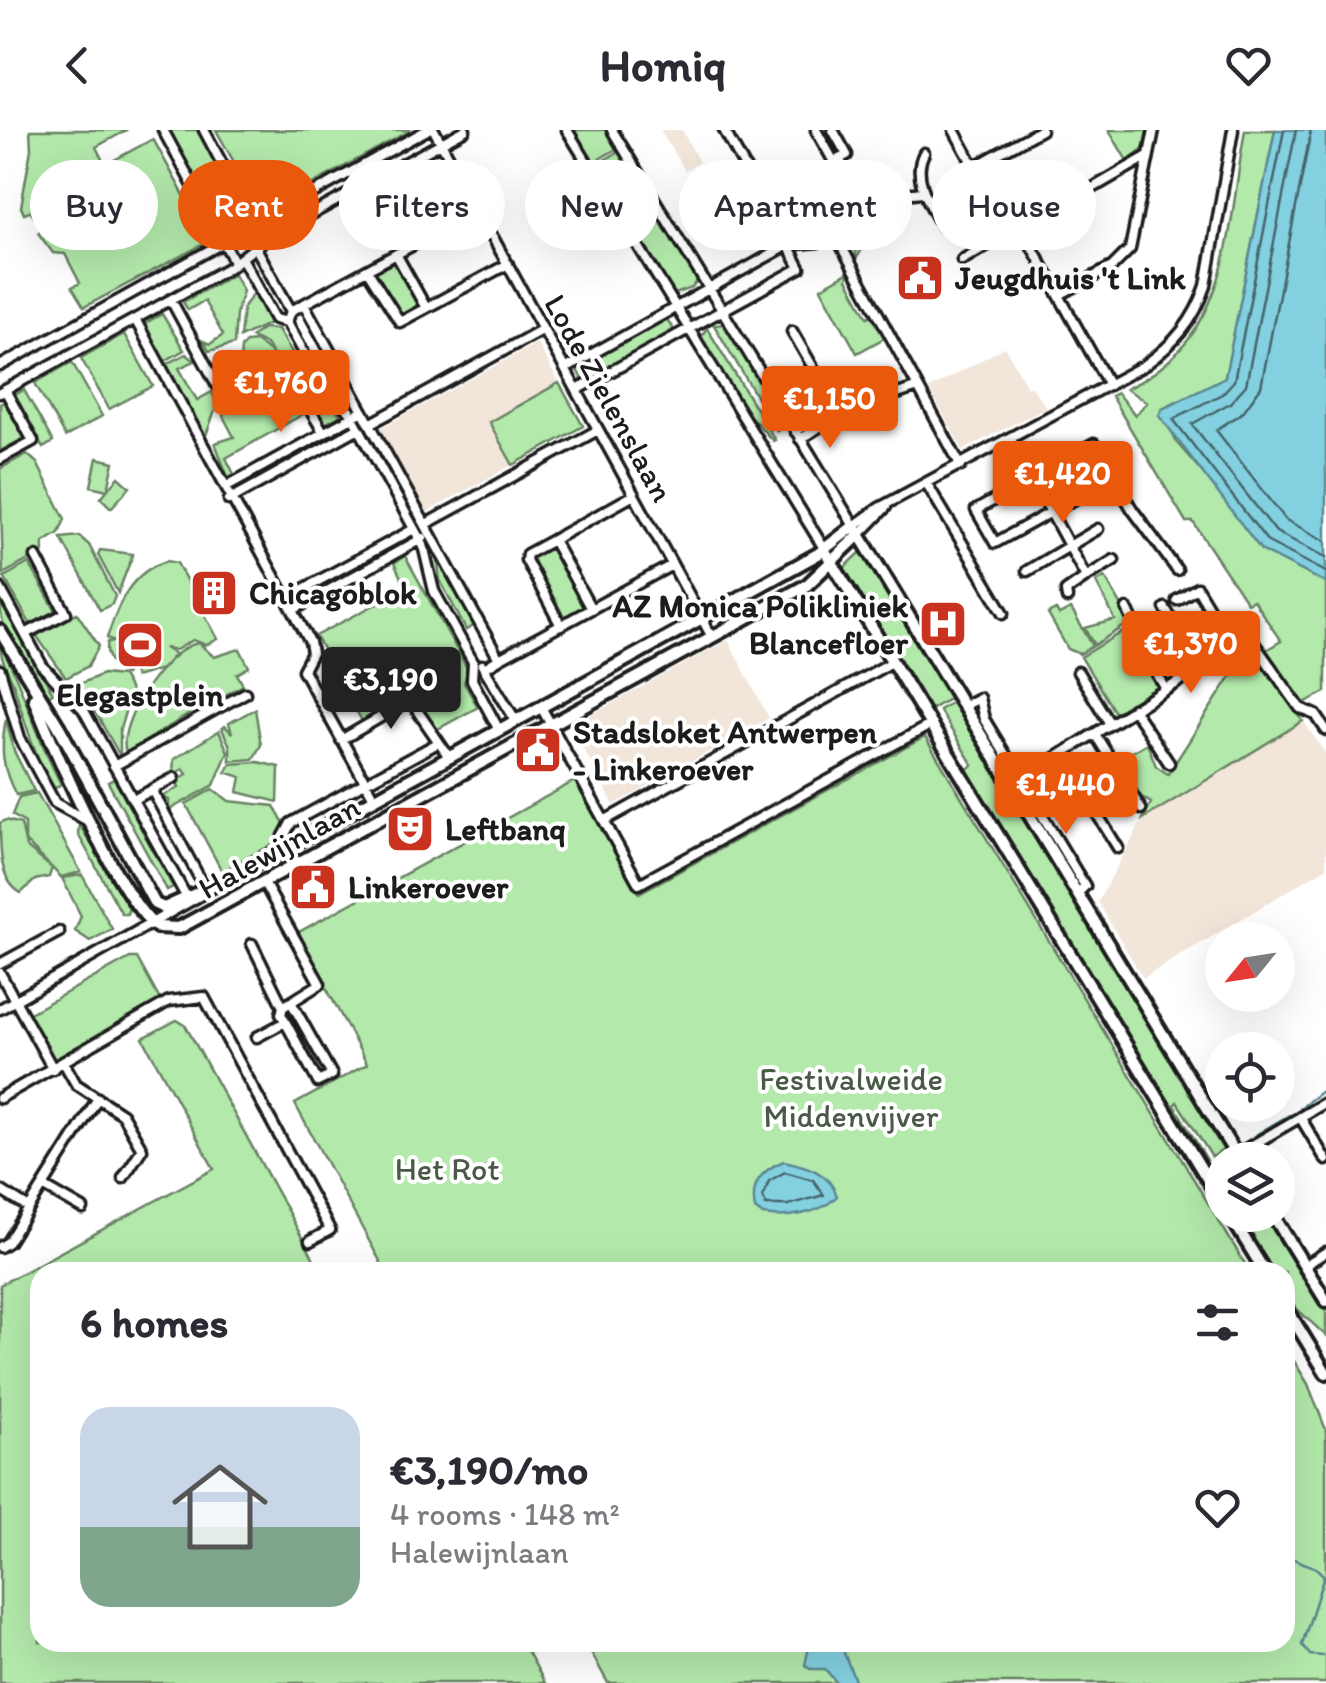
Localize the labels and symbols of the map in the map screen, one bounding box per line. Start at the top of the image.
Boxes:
public building icon: Jeugdhuis 't Link [894,252,946,304]
place label: Jeugdhuis 't Link [954,259,1186,297]
street label: Lode Zielenslaan [536,288,682,508]
pin: €1,760 [200,350,362,435]
pin: €1,150 [749,366,911,451]
pin: €1,420 [982,441,1144,526]
building icon: Chicagoblok [188,567,240,619]
place label: Chicagoblok [249,574,417,612]
place label: AZ Monica Polikliniek Blancefloer [612,587,909,662]
hospital icon: AZ Monica Polikliniek Blancefloer [917,598,969,650]
pin: €1,370 [1110,611,1272,696]
sports icon: Elegastplein [114,619,166,671]
pin: €3,190 [310,647,472,732]
place label: Elegastplein [57,676,224,714]
place label: Stadsloket Antwerpen - Linkeroever [573,713,878,788]
public building icon: Stadsloket Antwerpen - Linkeroever [512,724,564,776]
pin: €1,440 [985,752,1147,837]
street label: Halewijnlaan [192,787,366,907]
theatre icon: Leftbanq [384,803,436,855]
place label: Leftbanq [445,810,566,848]
public building icon: Linkeroever [287,861,339,913]
place label: Linkeroever [348,868,509,906]
north arrow [1205,922,1295,1012]
park label: Festivalweide Middenvijver [759,1060,943,1135]
park label: Het Rot [395,1150,499,1188]

